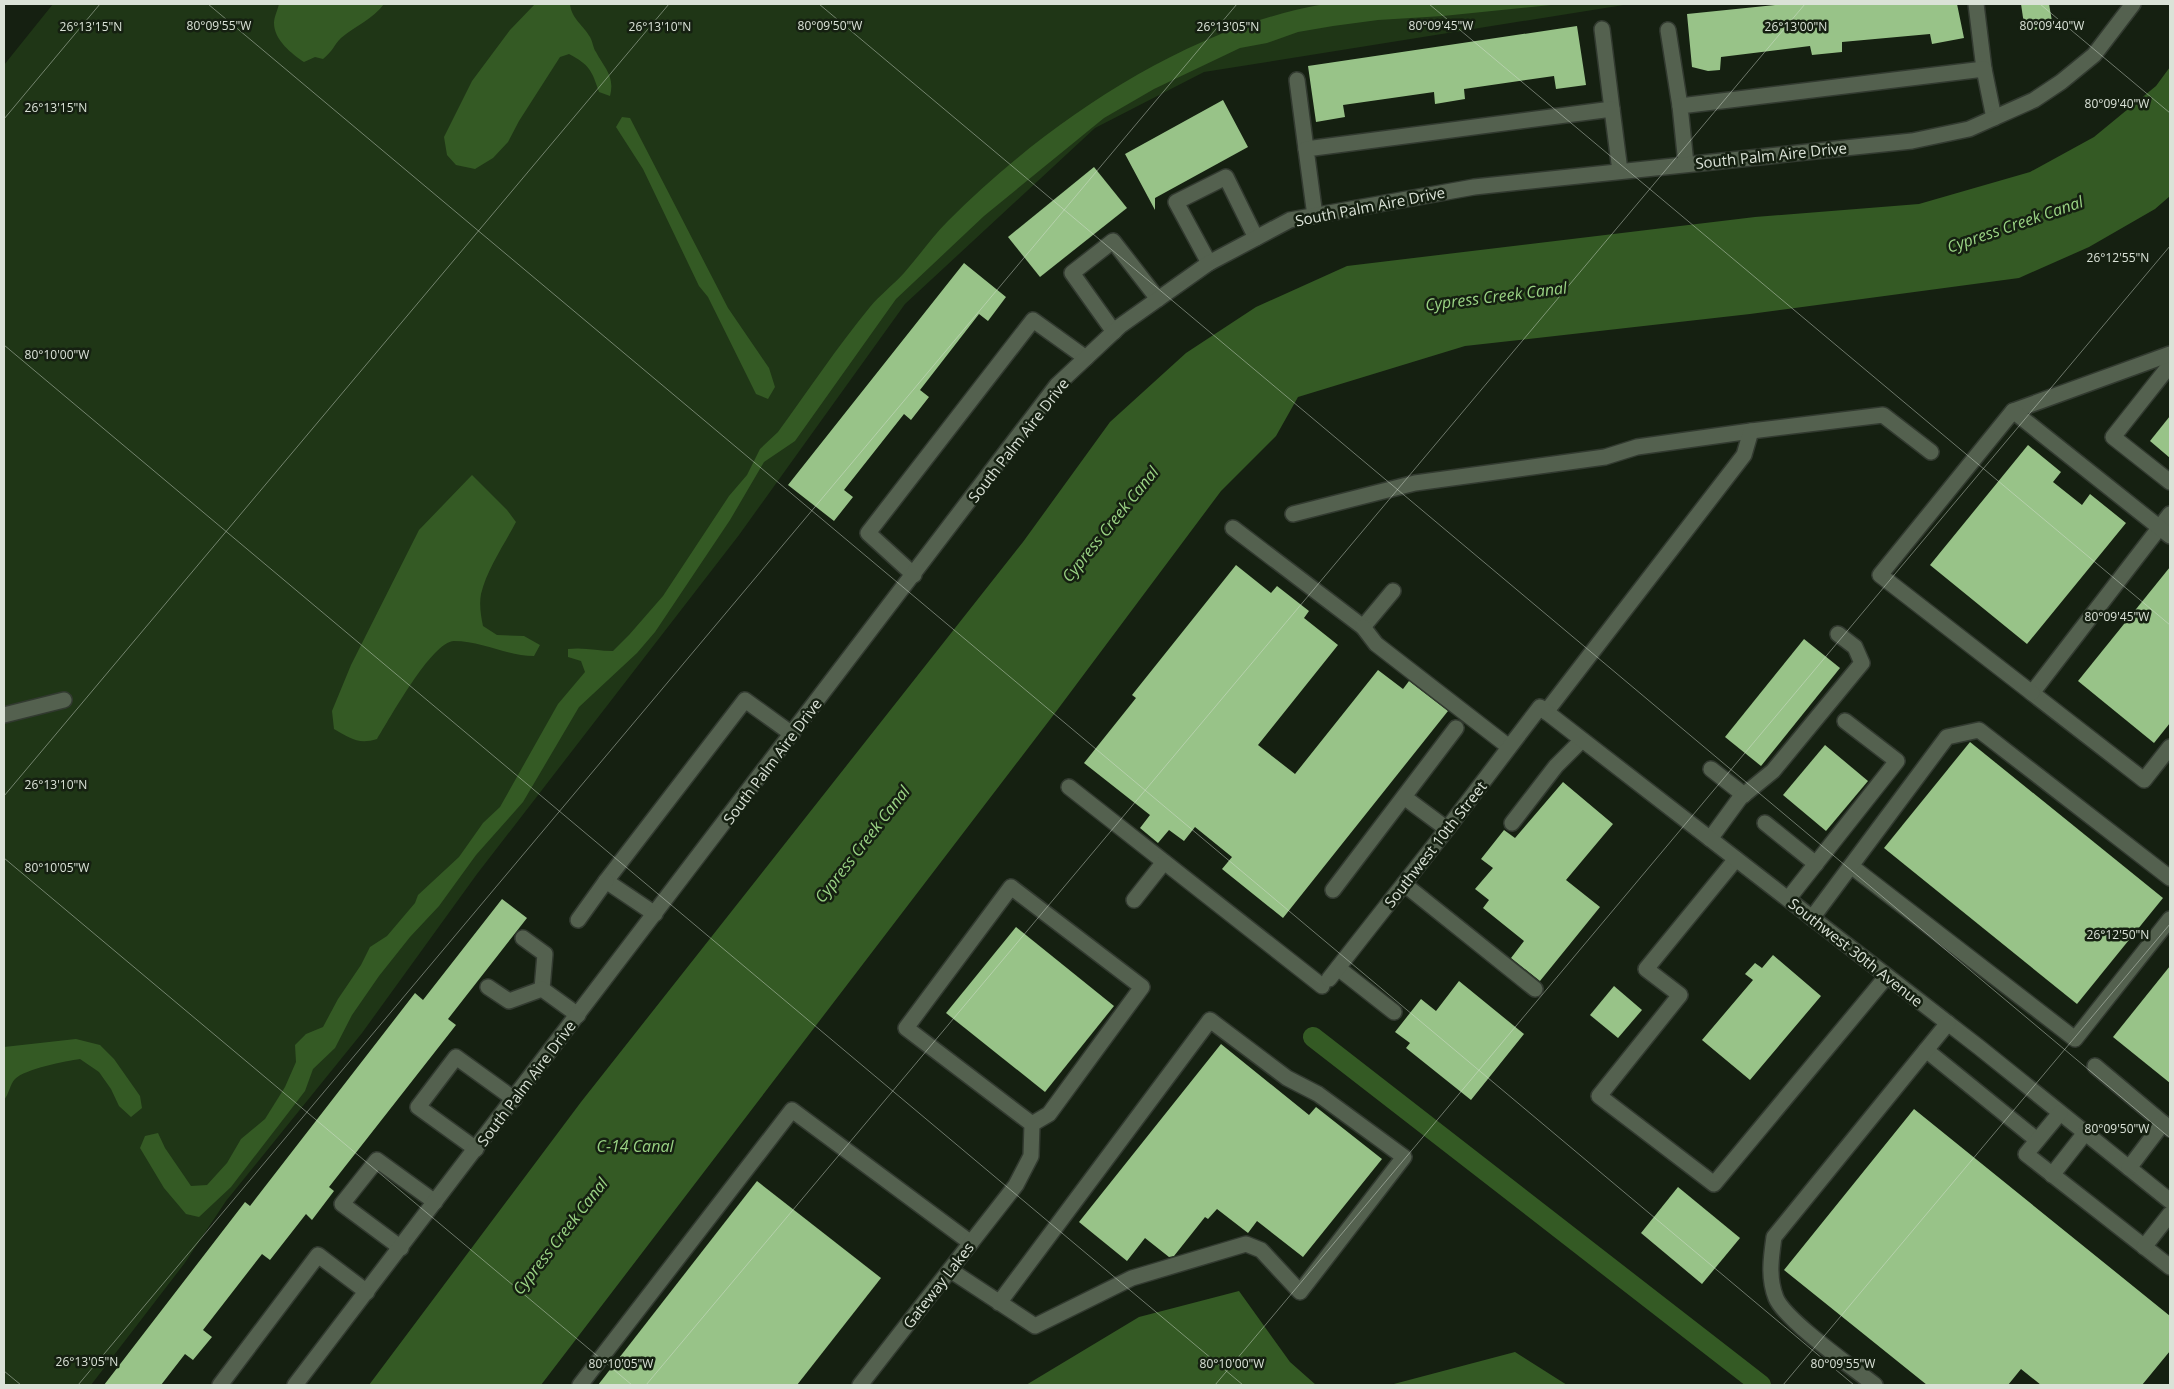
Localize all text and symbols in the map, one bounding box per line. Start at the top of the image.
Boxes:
text: 80°09'55"W [187,17,251,34]
text: 80°09'50"W [798,17,862,34]
text: 80°09'45"W [1409,17,1473,34]
text: 80°09'40"W [2020,17,2084,34]
text: 26°13'15"N [60,18,122,35]
text: 26°13'10"N [629,18,691,35]
text: 26°13'05"N [1197,18,1259,35]
text: 26°13'00"N [1765,18,1827,35]
text: 80°09'40"W [2085,95,2149,112]
text: 26°13'15"N [25,99,87,116]
street label: South Palm Aire Drive [1694,137,1848,173]
street label: South Palm Aire Drive [1293,182,1447,230]
water label: Cypress Creek Canal [1944,190,2087,258]
text: 26°12'55"N [2087,249,2149,266]
water label: Cypress Creek Canal [1424,276,1569,316]
text: 80°10'00"W [25,346,89,363]
street label: South Palm Aire Drive [963,374,1073,506]
water label: Cypress Creek Canal [1057,461,1164,586]
text: 80°09'45"W [2085,608,2149,625]
street label: South Palm Aire Drive [718,694,826,828]
text: 26°13'10"N [25,776,87,793]
street label: Southwest 10th Street [1379,777,1491,911]
water label: Cypress Creek Canal [809,780,915,907]
text: 80°10'05"W [25,859,89,876]
street label: Southwest 30th Avenue [1785,893,1927,1011]
text: 26°12'50"N [2087,926,2149,943]
street label: South Palm Aire Drive [472,1016,580,1150]
text: 80°09'50"W [2085,1120,2149,1137]
water label: C-14 Canal [597,1135,674,1157]
water label: Cypress Creek Canal [507,1172,613,1299]
street label: Gateway Lakes [898,1238,978,1332]
text: 26°13'05"N [56,1353,118,1370]
text: 80°10'05"W [589,1355,653,1372]
text: 80°10'00"W [1200,1355,1264,1372]
text: 80°09'55"W [1811,1355,1875,1372]

